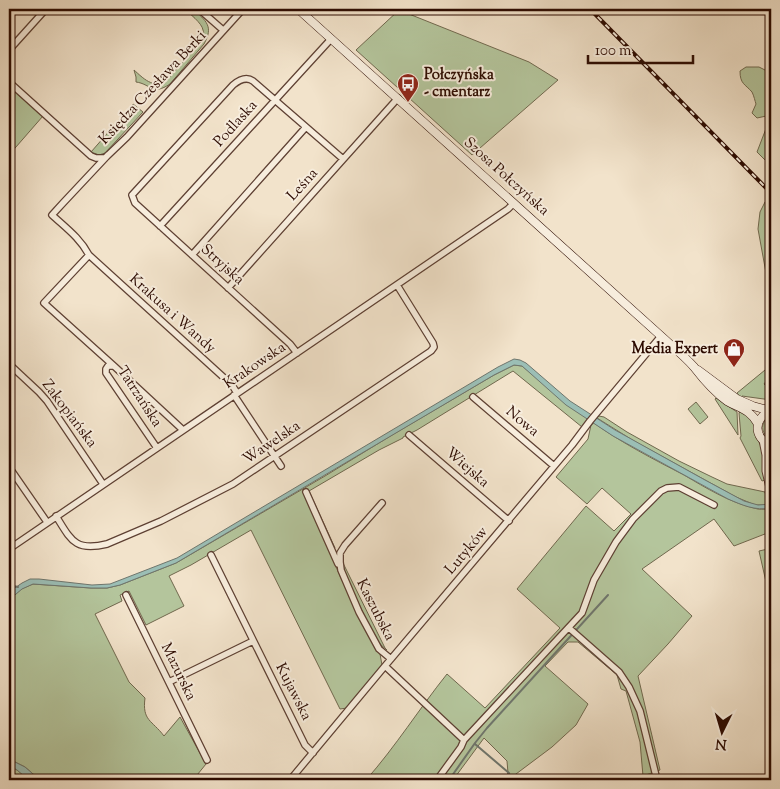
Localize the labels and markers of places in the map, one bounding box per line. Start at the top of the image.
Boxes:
place label: Połczyńska - cmentarz [424,65,494,103]
bus stop icon: Połczyńska - cmentarz [396,72,420,103]
shop icon: Media Expert [722,337,746,368]
place label: Media Expert [631,339,719,360]

